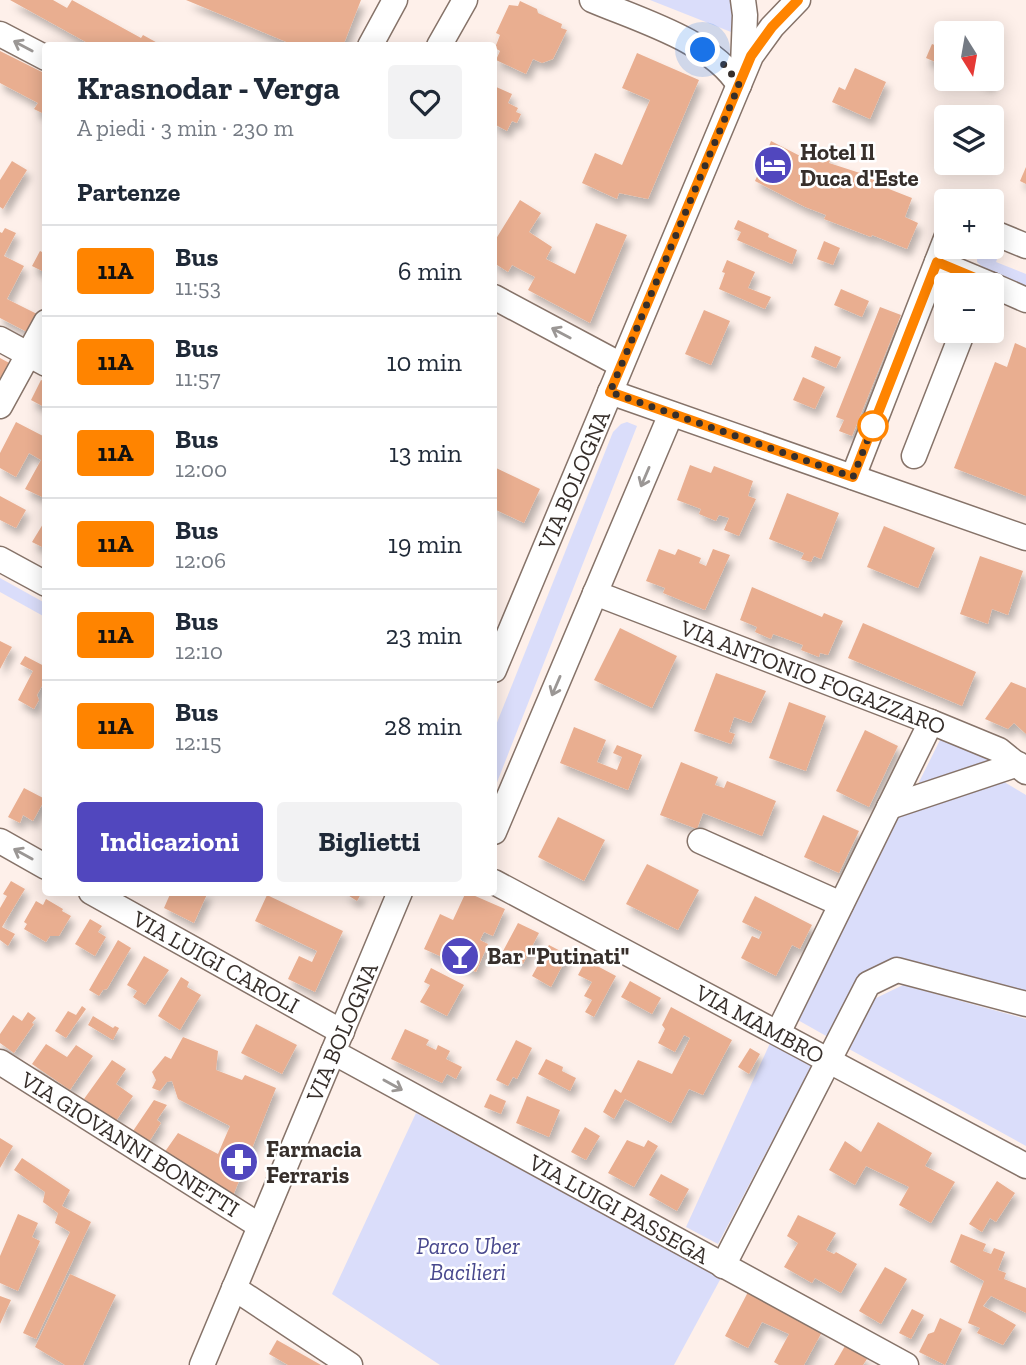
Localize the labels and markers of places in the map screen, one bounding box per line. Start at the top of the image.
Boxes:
place label: Hotel Il Duca d'Este [800,138,919,192]
hotel icon: Hotel Il Duca d'Este [752,144,794,186]
unlabelled marker [858,411,888,441]
bar icon: Bar "Putinati" [439,935,481,977]
place label: Bar "Putinati" [487,942,629,970]
place label: Farmacia Ferraris [266,1135,362,1189]
pharmacy icon: Farmacia Ferraris [218,1141,260,1183]

